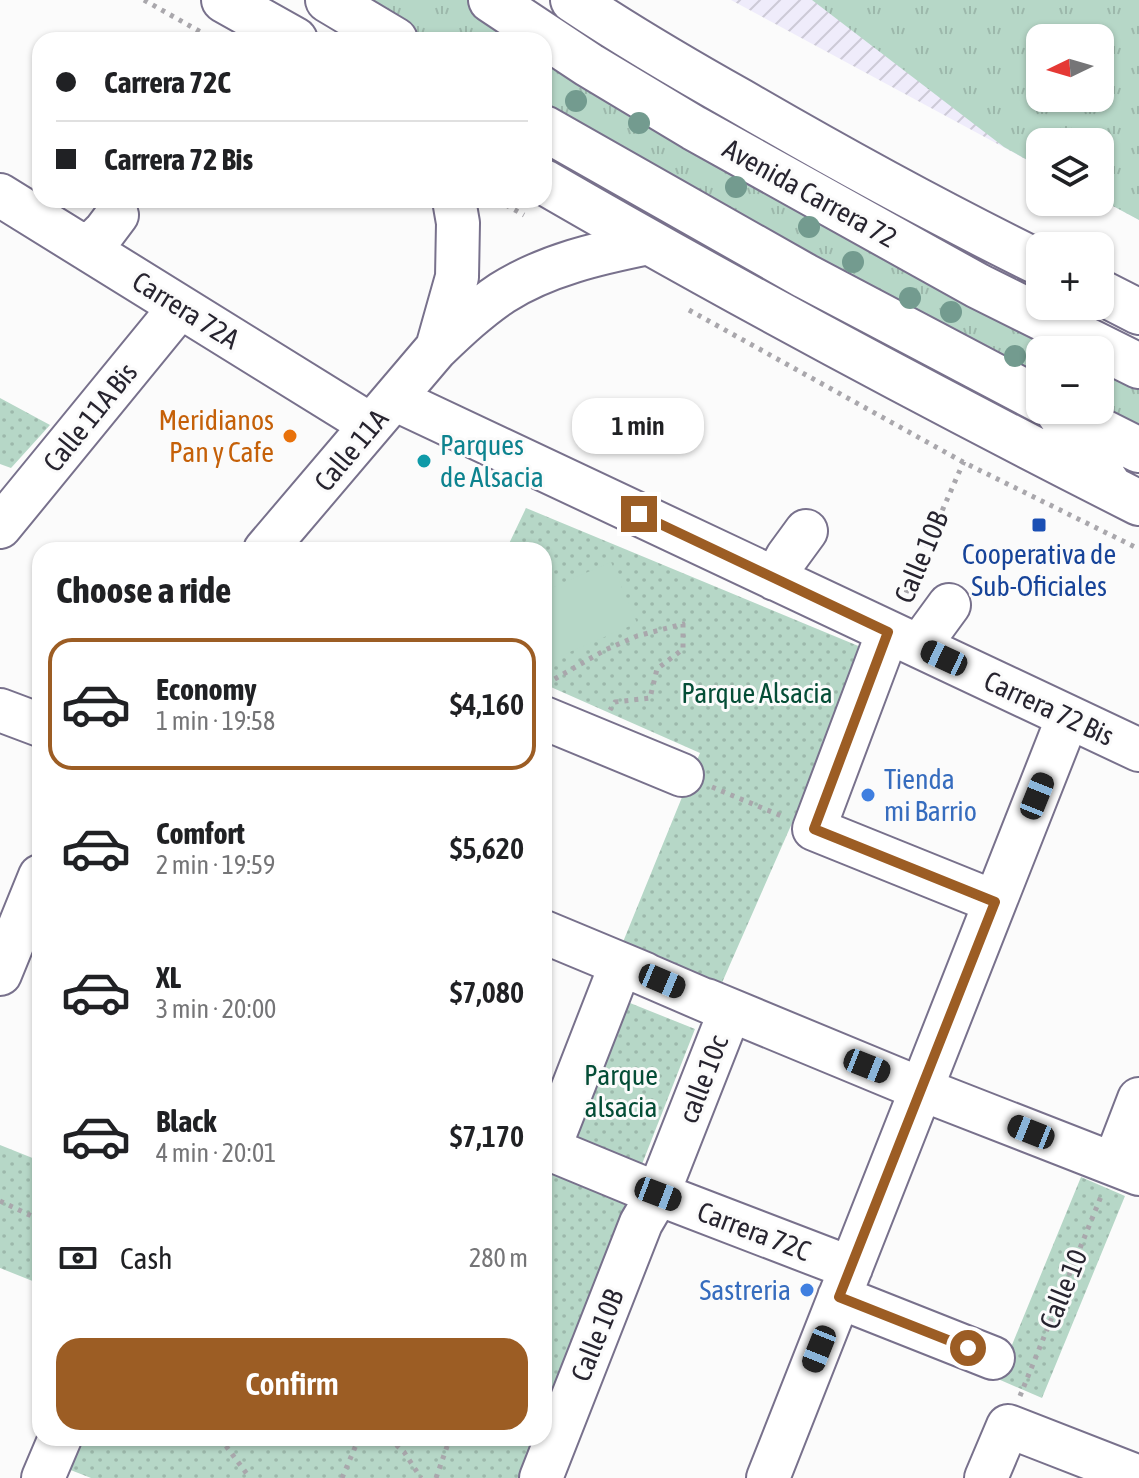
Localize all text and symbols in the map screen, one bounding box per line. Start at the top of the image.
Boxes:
north arrow [1026,24,1114,112]
map controls [1026,24,1114,424]
text: Carrera 72C [104,65,231,99]
button: layers [1026,128,1114,216]
street label: Avenida Carrera 72 [718,132,902,254]
text: Carrera 72 Bis [104,142,253,176]
button: + [1026,232,1114,320]
street label: Carrera 72A [127,265,245,355]
button: − [1026,336,1114,424]
street label: Calle 11A Bis [37,356,143,478]
callout: 1 min [573,398,705,454]
street label: Calle 11A [308,402,395,497]
place label: Meridianos Pan y Cafe [158,404,274,468]
text: 1 min [611,411,665,441]
marker: Meridianos Pan y Cafe [281,427,299,445]
place label: Parques de Alsacia [440,429,544,493]
marker: Parques de Alsacia [415,452,433,470]
route end [621,496,657,532]
street label: Calle 10B [887,506,955,608]
marker: Cooperativa de Sub-Oficiales [1030,516,1048,534]
place label: Cooperativa de Sub-Oficiales [962,538,1116,602]
text: Choose a ride [56,569,231,611]
car [917,637,971,679]
street label: Carrera 72 Bis [979,664,1119,752]
icon: car [60,668,132,740]
text: Economy [156,672,257,706]
park label: Parque Alsacia [681,677,833,709]
text: $4,160 [450,687,524,721]
text: 1 min · 19:58 [156,706,275,736]
place label: Tienda mi Barrio [884,763,977,827]
car [1017,769,1057,823]
marker: Tienda mi Barrio [859,786,877,804]
icon: car [60,812,132,884]
text: Comfort [156,816,245,850]
text: $5,620 [450,831,524,865]
text: 2 min · 19:59 [156,850,275,880]
icon: car [60,956,132,1028]
text: XL [156,960,181,994]
car [635,961,689,1001]
text: $7,080 [450,975,524,1009]
text: 3 min · 20:00 [156,994,276,1024]
street label: calle 10c [672,1030,735,1127]
car [840,1046,894,1086]
park label: Parque alsacia [584,1059,658,1123]
icon: car [60,1100,132,1172]
text: Black [156,1104,216,1138]
car [1004,1112,1058,1152]
text: $7,170 [450,1119,524,1153]
text: 4 min · 20:01 [156,1138,276,1168]
car [631,1174,685,1214]
street label: Carrera 72C [693,1195,815,1267]
icon: cash [56,1236,100,1280]
text: Cash [120,1241,173,1275]
text: 280 m [469,1243,528,1273]
street label: Calle 10 [1033,1244,1093,1334]
place label: Sastreria [700,1274,791,1306]
marker: Sastreria [798,1281,816,1299]
street label: Calle 10B [564,1284,630,1386]
car [799,1322,839,1376]
route start [950,1330,986,1366]
button: Confirm [56,1338,528,1430]

